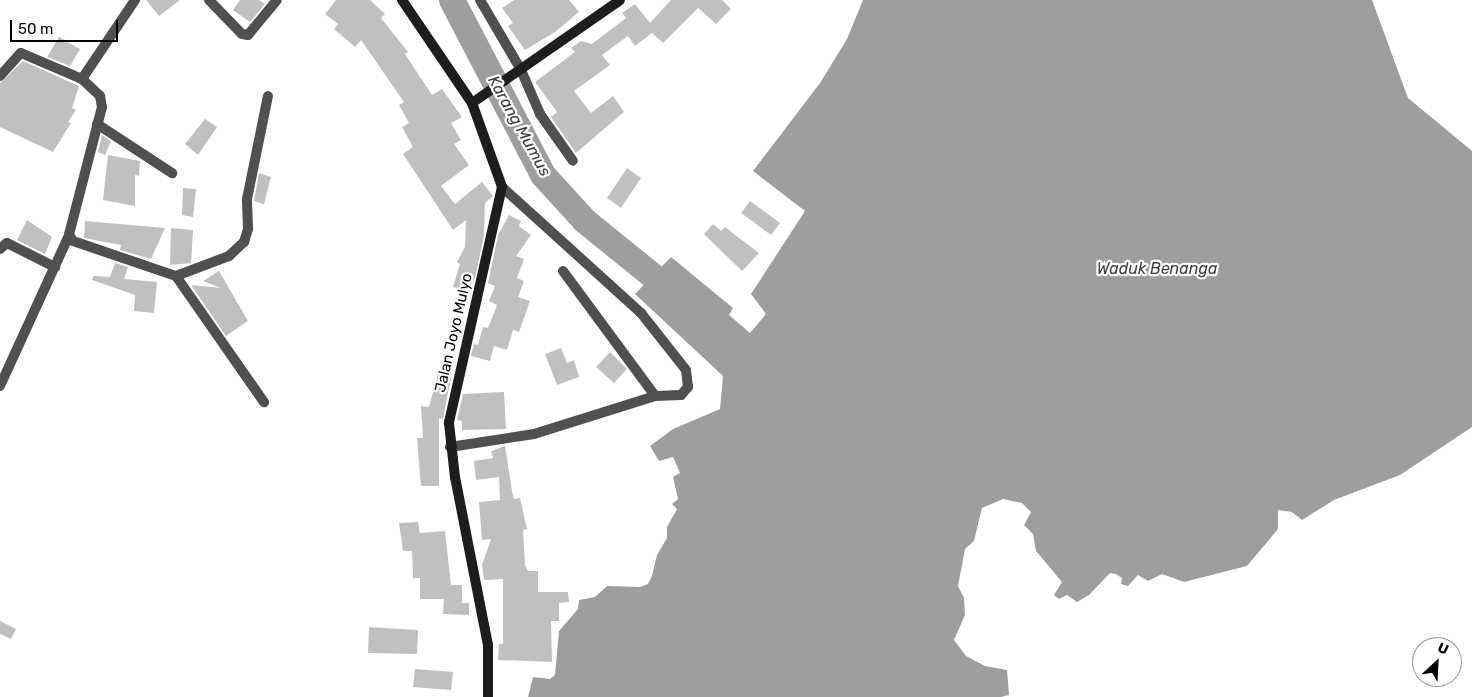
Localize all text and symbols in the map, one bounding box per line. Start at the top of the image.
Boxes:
scale bar [12,10,120,42]
text: 50 m [18,20,53,38]
water label: Karang Mumus [483,72,555,180]
water label: Waduk Benanga [1097,259,1217,279]
street label: Jalan Joyo Mulyo [432,272,476,394]
north arrow [1412,637,1462,687]
text: U [1435,639,1451,659]

